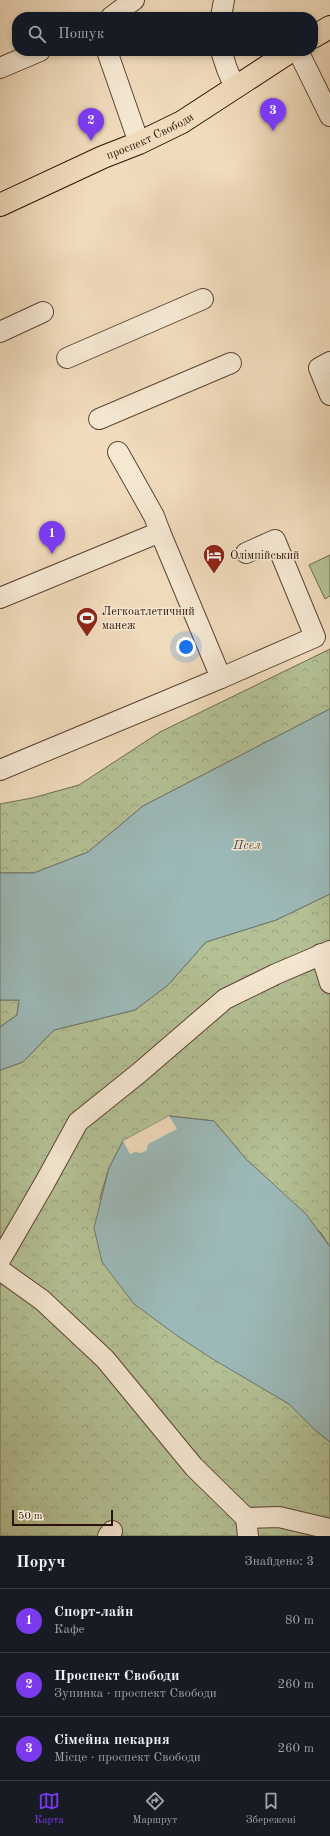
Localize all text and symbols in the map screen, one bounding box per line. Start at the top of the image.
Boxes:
search box [12,12,318,56]
icon: search [26,23,48,45]
text: Пошук [58,27,104,42]
pin: 3 [260,98,286,131]
pin: 2 [78,108,104,141]
street label: проспект Свободи [105,111,196,162]
pin: 1 [39,521,65,554]
hotel icon: Олімпійський [201,542,227,575]
place label: Олімпійський [230,549,300,562]
sports icon: Легкоатлетичний манеж [74,605,100,638]
place label: Легкоатлетичний манеж [102,606,195,632]
your location [176,637,196,657]
water label: Псел [232,839,261,852]
scale bar [12,1508,113,1527]
text: 50 m [18,1511,43,1522]
text: Поруч [16,1554,65,1571]
text: Знайдено: 3 [245,1555,314,1568]
text: Спорт-лайн [54,1605,133,1620]
text: 1 [25,1614,33,1627]
text: 80 m [285,1614,314,1627]
text: Кафе [54,1623,85,1636]
text: Проспект Свободи [54,1669,180,1684]
text: 2 [25,1678,33,1691]
text: 260 m [277,1678,314,1691]
text: Зупинка · проспект Свободи [54,1687,217,1700]
text: Сімейна пекарня [54,1733,170,1748]
text: 3 [25,1742,33,1755]
text: 260 m [277,1742,314,1755]
text: Місце · проспект Свободи [54,1751,201,1764]
tab: Карта [34,1790,64,1828]
tab: Маршрут [132,1790,177,1828]
tab: Збережені [246,1790,296,1828]

